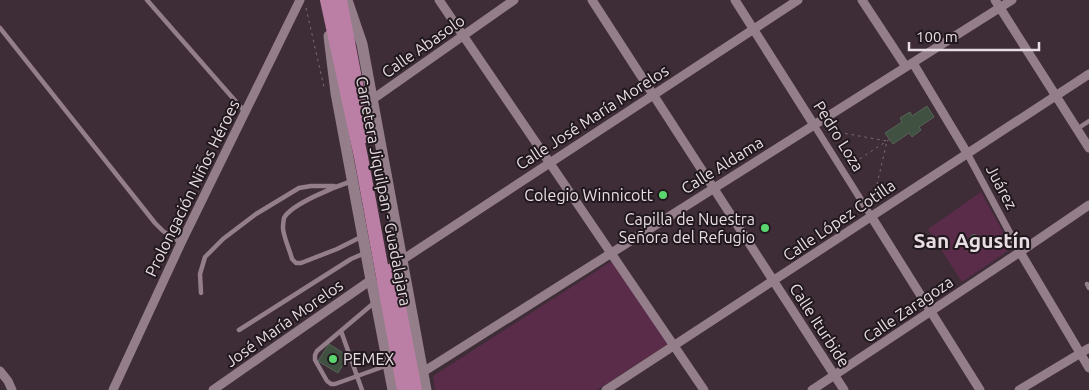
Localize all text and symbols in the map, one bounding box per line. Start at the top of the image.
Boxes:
street label: Calle Abasolo [378,11,468,81]
scale bar [909,20,1039,52]
text: 100 m [916,28,958,45]
street label: Calle José María Morelos [512,61,672,173]
street label: Carretera Jiquilpan - Guadalajara [353,75,415,307]
street label: Prolongación Niños Héroes [141,97,243,279]
street label: Pedro Loza [810,98,868,174]
street label: Calle Aldama [678,133,766,197]
street label: Juárez [983,162,1021,212]
street label: Calle López Cotilla [779,176,899,264]
place label: Colegio Winnicott [524,186,654,204]
marker: Colegio Winnicott [657,189,669,201]
place label: Capilla de Nuestra Señora del Refugio [619,210,755,246]
marker: Capilla de Nuestra Señora del Refugio [759,222,771,234]
district label: San Agustín [913,228,1031,252]
street label: Calle Zaragoza [860,272,956,346]
street label: José María Morelos [222,276,346,370]
street label: Calle Iturbide [786,280,854,370]
place label: PEMEX [343,350,394,368]
marker: PEMEX [327,353,339,365]

